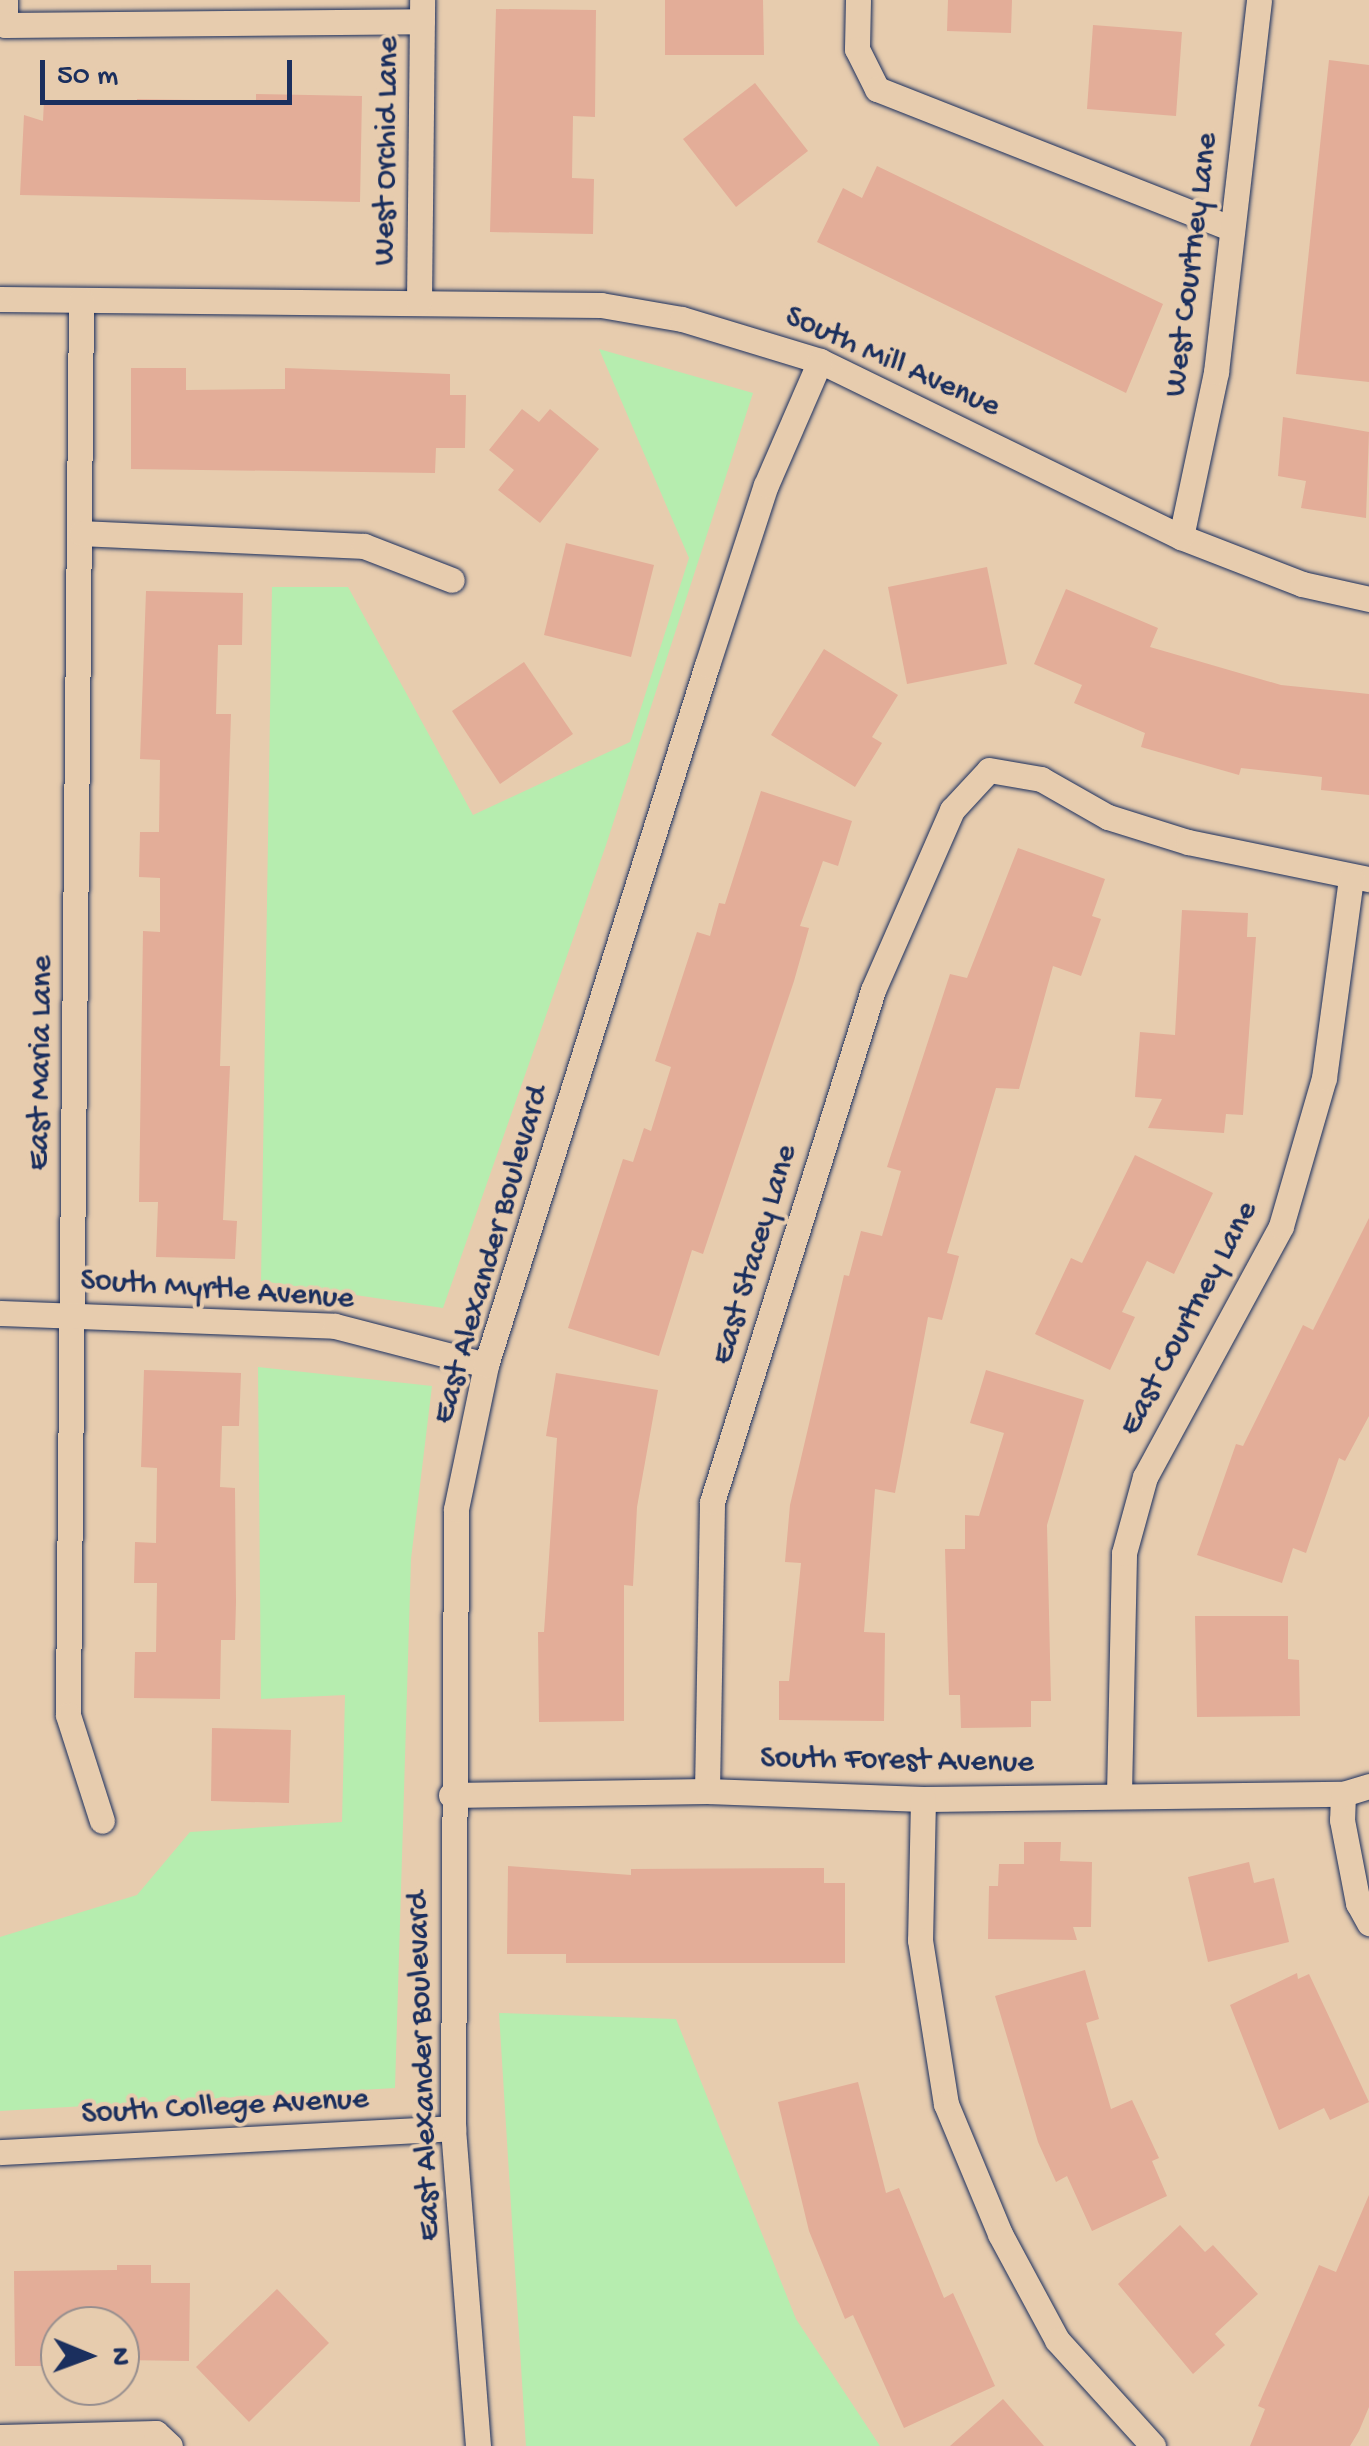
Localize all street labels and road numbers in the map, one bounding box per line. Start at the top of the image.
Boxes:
street label: West Orchid Lane [367,36,409,266]
street label: West Courtney Lane [1158,131,1228,399]
street label: South Mill Avenue [779,298,1005,428]
street label: East Maria Lane [21,955,63,1171]
street label: East Alexander Boulevard [425,1081,559,1429]
street label: East Stacey Lane [704,1141,808,1369]
street label: East Courtney Lane [1112,1195,1268,1443]
street label: South Myrtle Avenue [79,1262,355,1320]
street label: South Forest Avenue [760,1740,1034,1784]
street label: East Alexander Boulevard [400,1890,450,2242]
street label: South College Avenue [80,2081,370,2135]

